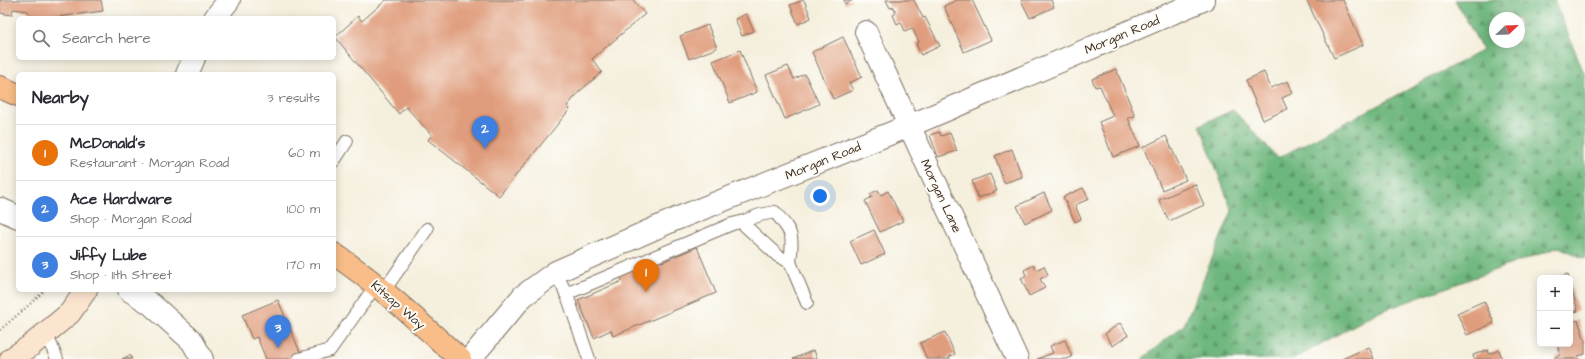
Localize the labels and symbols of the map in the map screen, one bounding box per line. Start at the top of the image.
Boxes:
street label: Morgan Road [1082,11,1163,60]
north arrow [1489,12,1525,48]
pin: 2 [472,116,498,149]
street label: Morgan Road [782,138,864,185]
street label: Morgan Lane [915,156,966,236]
your location [810,186,830,206]
pin: 1 [633,259,659,292]
street label: Kitsap Way [366,276,429,334]
pin: 3 [265,315,291,348]

